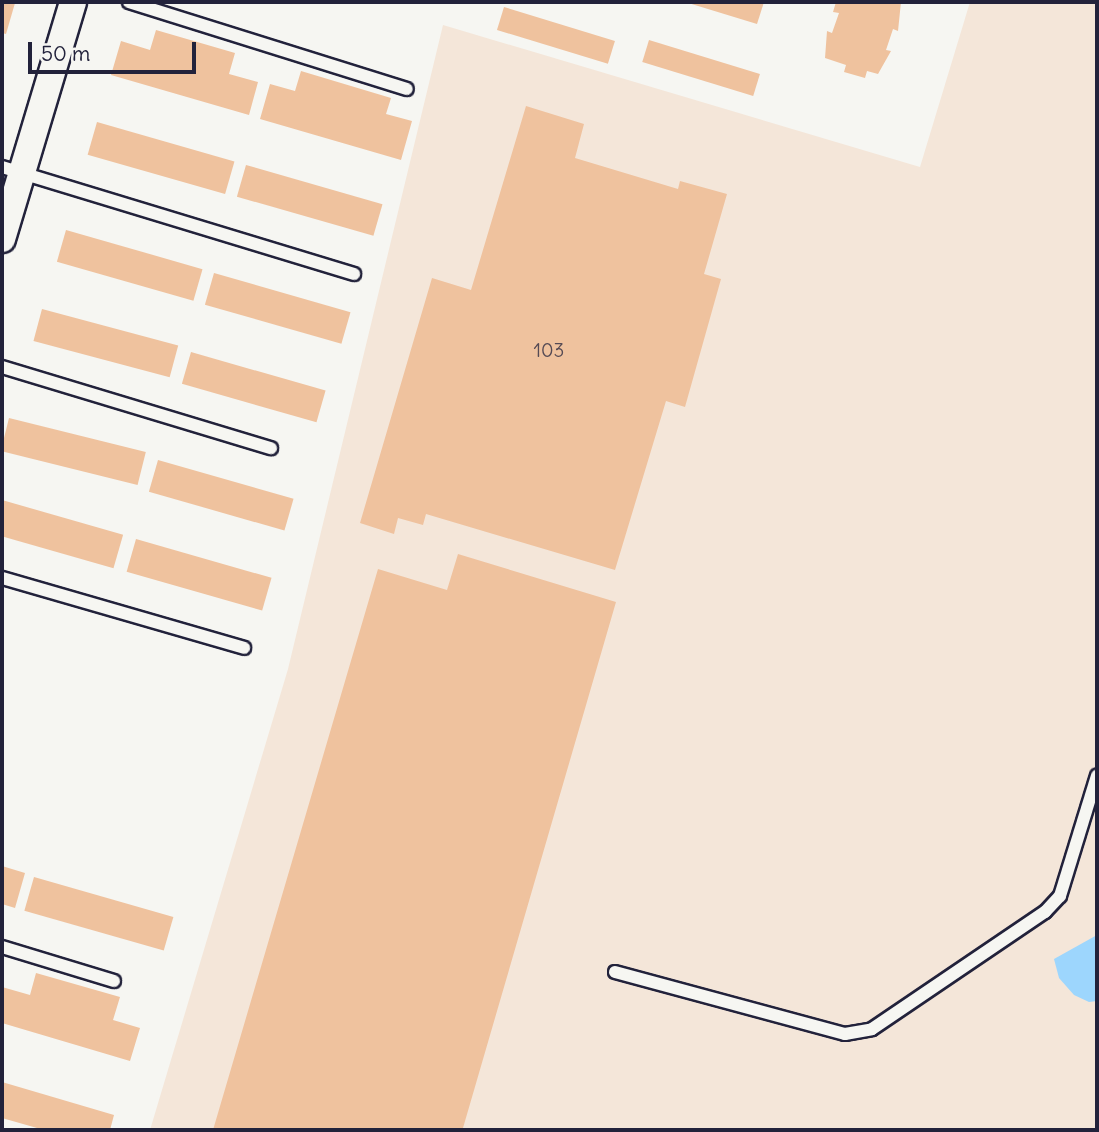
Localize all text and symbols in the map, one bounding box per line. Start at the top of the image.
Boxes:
scale bar [32,28,200,72]
text: 50 m [41,40,90,67]
house number: 103 [534,340,564,362]

